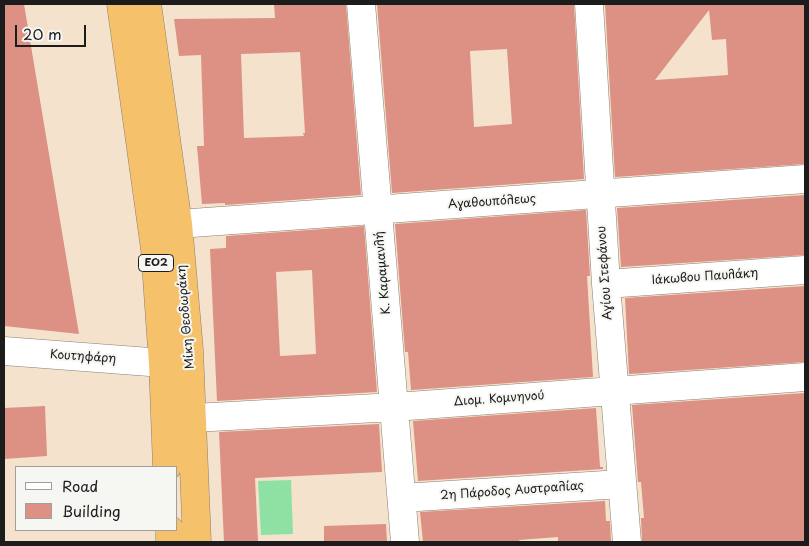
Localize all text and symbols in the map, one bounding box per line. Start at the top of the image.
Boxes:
scale bar [18,15,89,47]
text: 20 m [23,22,62,45]
street label: Αγαθουπόλεως [447,192,537,212]
street label: Αγίου Στεφάνου [595,225,615,321]
street label: Κ. Καραμανλή [372,231,394,315]
road number: ΕΟ2 [138,254,174,272]
street label: Μίκη Θεοδωράκη [174,264,198,370]
street label: Ιάκωβου Παυλάκη [651,266,759,288]
street label: Κουτηφάρη [49,348,117,366]
street label: Διομ. Κομνηνού [453,389,545,409]
legend [15,466,178,531]
text: Road [62,474,98,497]
street label: 2η Πάροδος Αυστραλίας [440,479,584,503]
text: Building [62,499,121,522]

